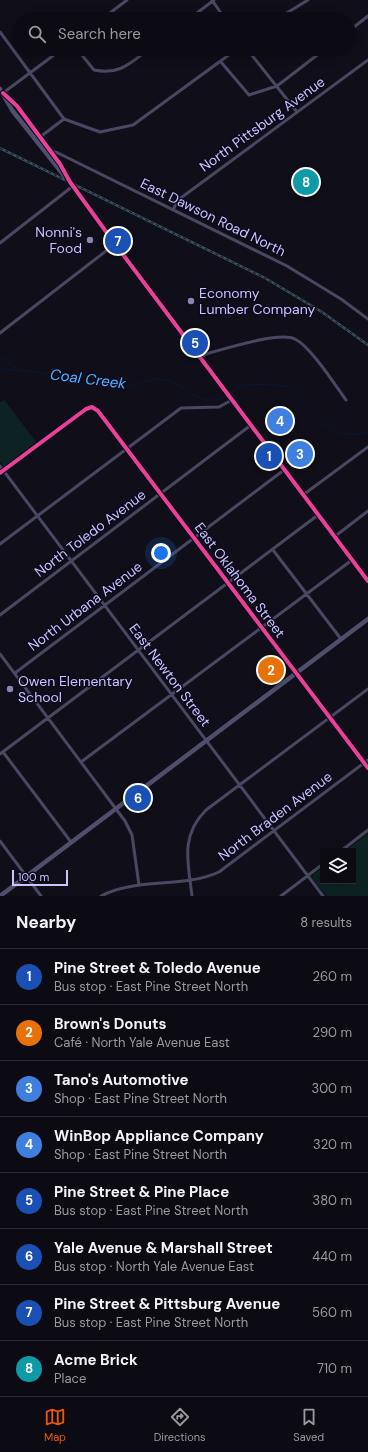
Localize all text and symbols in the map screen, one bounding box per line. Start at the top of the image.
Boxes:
search box [12,12,356,56]
icon: search [26,23,48,45]
text: Search here [58,24,141,44]
street label: North Pittsburg Avenue [196,72,328,176]
pin: 8 [293,167,319,197]
street label: East Dawson Road North [137,174,289,260]
place label: Nonni's Food [35,223,82,257]
pin: 7 [105,226,131,256]
marker: Nonni's Food [85,235,95,245]
place label: Economy Lumber Company [199,284,316,318]
marker: Economy Lumber Company [186,296,196,306]
pin: 5 [182,328,208,358]
water label: Coal Creek [49,364,128,394]
pin: 4 [267,406,293,436]
pin: 3 [287,439,313,469]
pin: 1 [256,441,282,471]
street label: North Toledo Avenue [31,485,149,581]
street label: East Oklahoma Street [191,519,289,641]
your location [151,543,171,563]
street label: North Urbana Avenue [24,557,146,655]
street label: East Newton Street [125,620,215,730]
pin: 2 [258,655,284,685]
place label: Owen Elementary School [18,672,133,706]
marker: Owen Elementary School [5,684,15,694]
street label: North Braden Avenue [215,767,335,865]
pin: 6 [125,783,151,813]
map controls [320,848,356,884]
button: layers [320,848,356,884]
scale bar [12,868,68,887]
text: 100 m [18,870,49,884]
text: Nearby [16,911,76,933]
text: 8 results [300,914,352,931]
text: Pine Street & Toledo Avenue [54,958,261,978]
text: 1 [27,968,31,985]
text: 260 m [312,968,352,985]
text: Bus stop · East Pine Street North [54,978,248,995]
text: Brown's Donuts [54,1014,166,1034]
text: 2 [25,1024,33,1041]
text: 290 m [313,1024,352,1041]
text: Café · North Yale Avenue East [54,1034,230,1051]
text: Tano's Automotive [54,1070,188,1090]
text: 3 [25,1080,33,1097]
text: 300 m [311,1080,352,1097]
text: Shop · East Pine Street North [54,1090,227,1107]
text: WinBop Appliance Company [54,1126,264,1146]
text: 4 [25,1136,33,1153]
text: 320 m [313,1136,352,1153]
text: Shop · East Pine Street North [54,1146,227,1163]
text: Pine Street & Pine Place [54,1182,229,1202]
text: 5 [25,1192,33,1209]
text: 380 m [312,1192,352,1209]
text: Bus stop · East Pine Street North [54,1202,248,1219]
text: Yale Avenue & Marshall Street [54,1238,273,1258]
text: 6 [25,1248,33,1265]
text: 440 m [312,1248,352,1265]
text: Bus stop · North Yale Avenue East [54,1258,254,1275]
text: Pine Street & Pittsburg Avenue [54,1294,280,1314]
text: 7 [26,1304,32,1321]
text: 560 m [312,1304,352,1321]
text: Bus stop · East Pine Street North [54,1314,248,1331]
text: Acme Brick [54,1350,138,1370]
text: 8 [25,1360,33,1377]
text: 710 m [317,1360,352,1377]
text: Place [54,1370,86,1387]
tab: Map [44,1406,66,1444]
tab: Directions [154,1406,206,1444]
tab: Saved [293,1406,324,1444]

